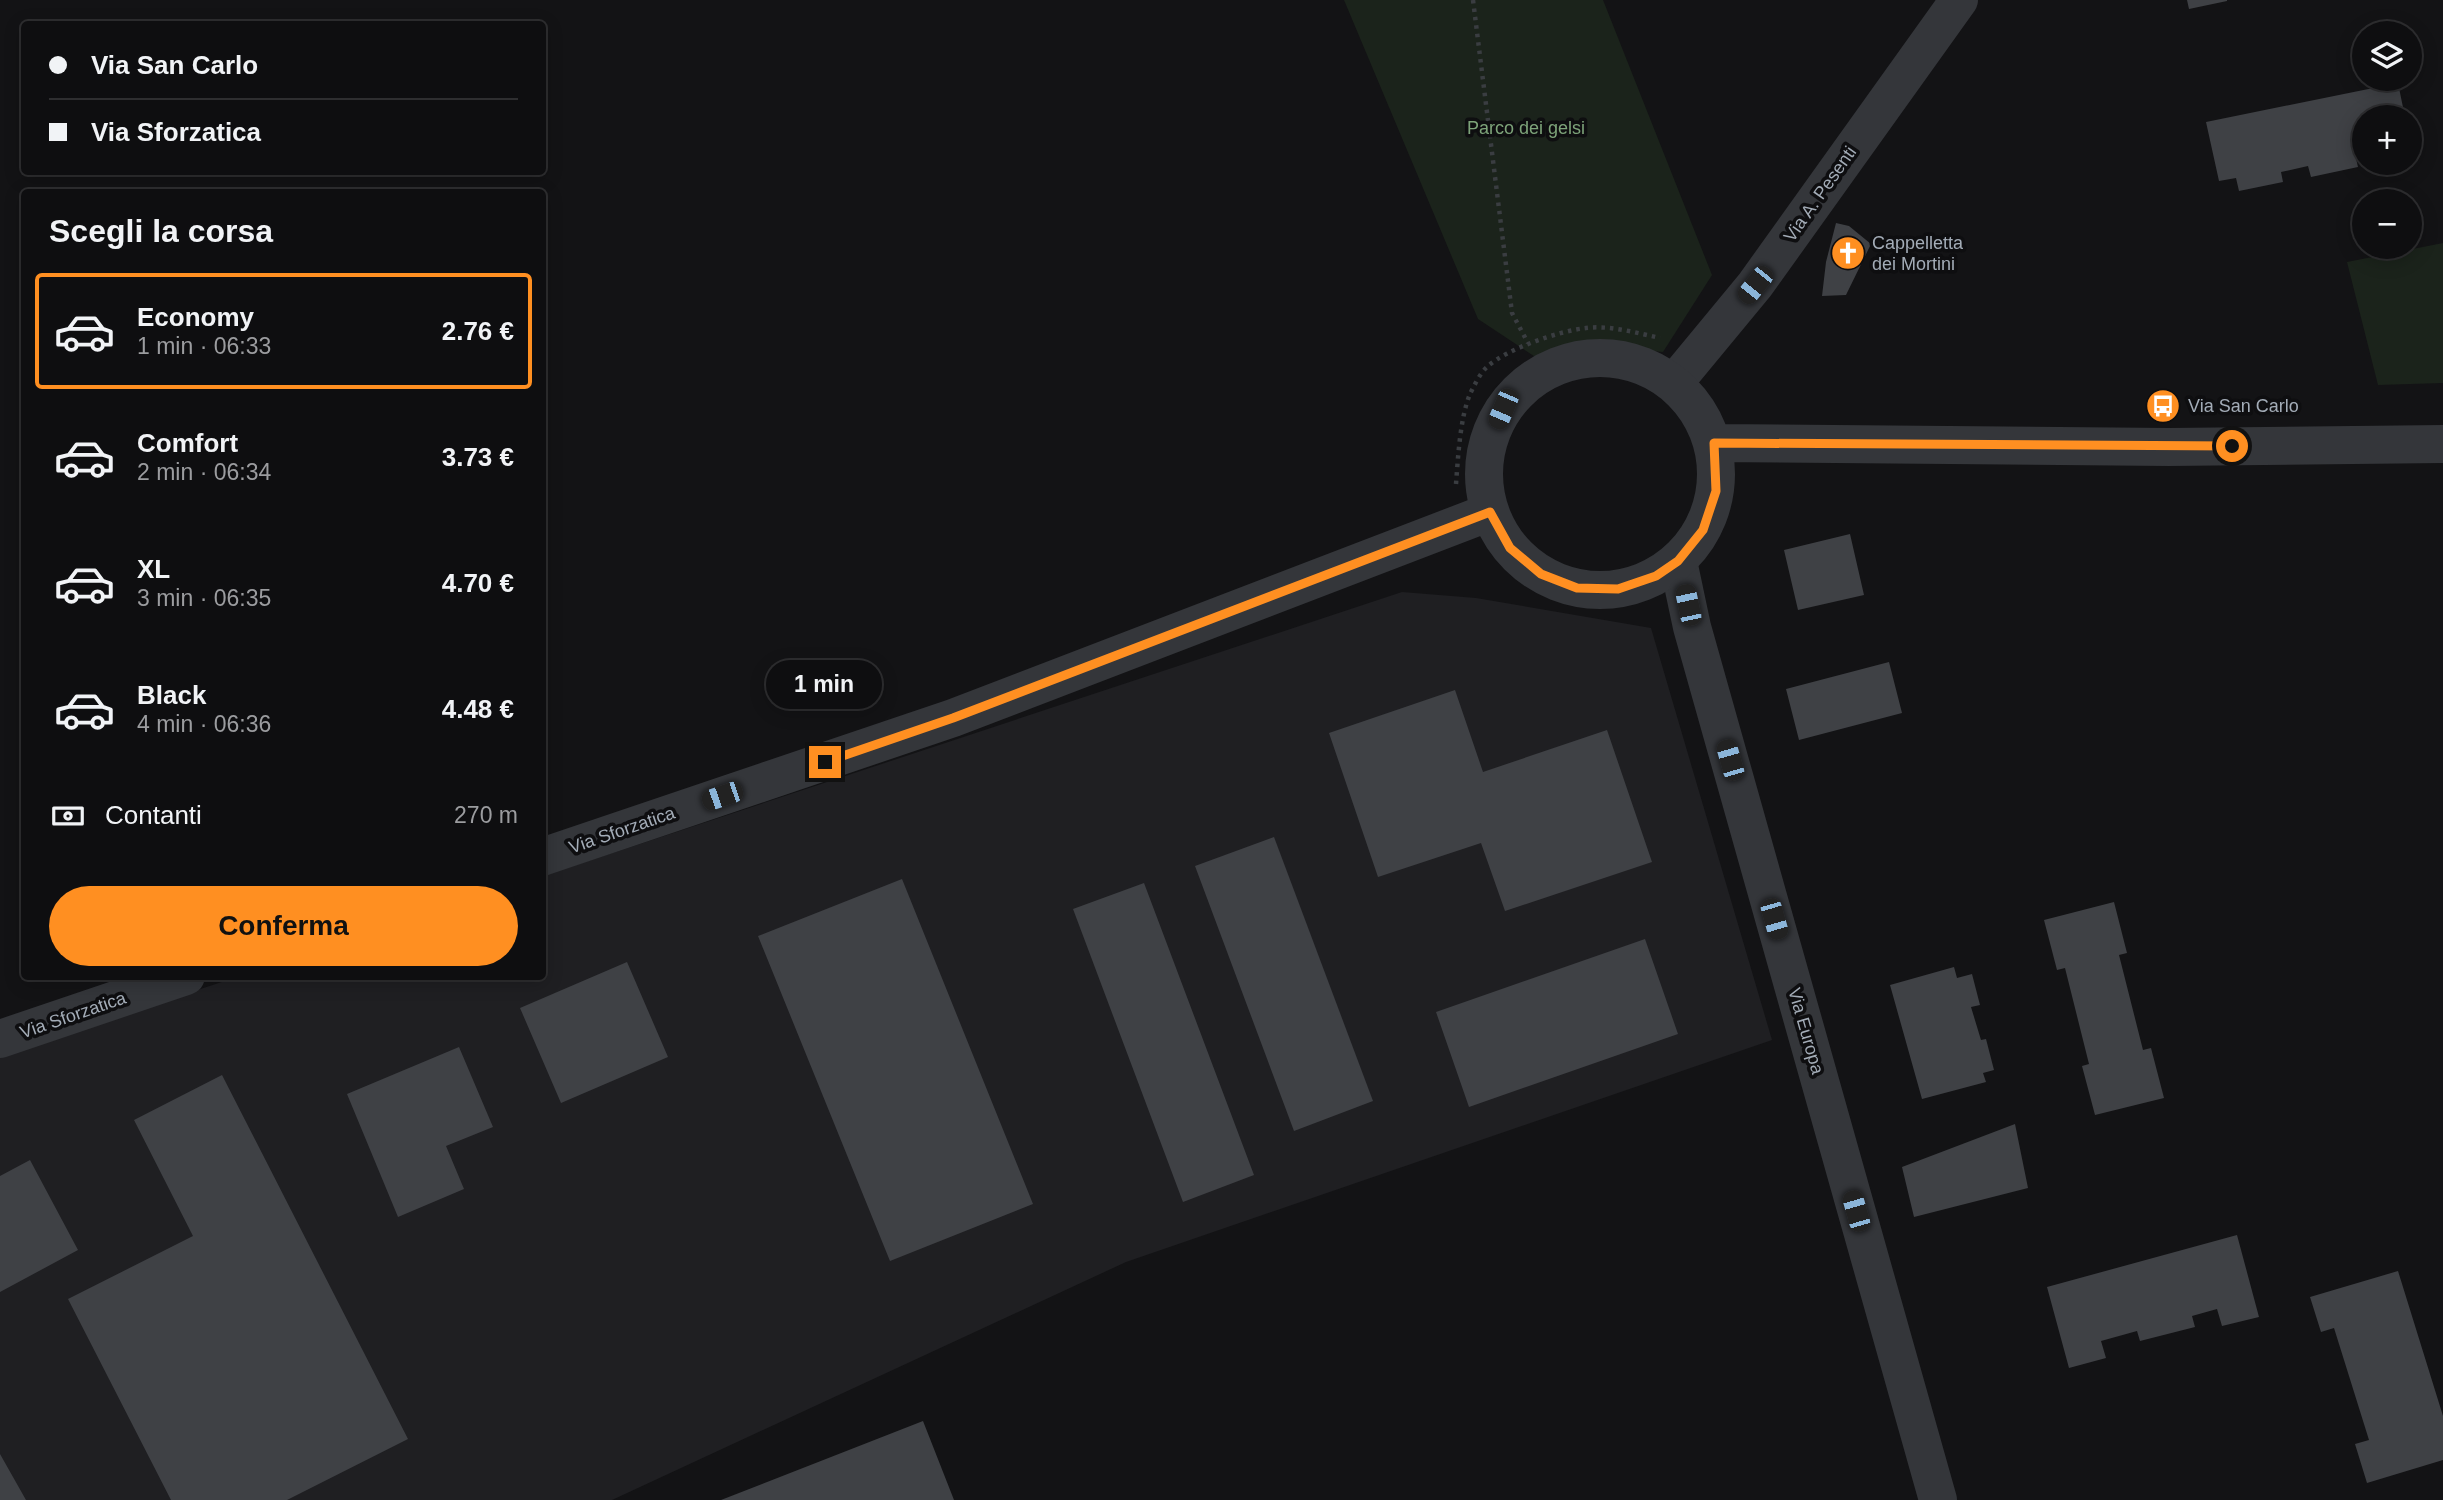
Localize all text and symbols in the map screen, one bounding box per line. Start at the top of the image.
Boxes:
map controls [2352,21,2422,259]
button: layers [2352,21,2422,91]
text: Via San Carlo [91,50,258,80]
button: + [2352,105,2422,175]
text: Via Sforzatica [91,117,261,147]
park label: Parco dei gelsi [1467,118,1585,138]
street label: Via A. Pesenti [1780,142,1860,246]
button: − [2352,189,2422,259]
text: Scegli la corsa [49,213,273,249]
place label: Cappelletta dei Mortini [1872,233,1964,274]
church icon: Cappelletta dei Mortini [1829,234,1867,272]
car [1734,262,1777,308]
icon: car [53,300,116,363]
text: Economy [137,302,254,332]
text: 2.76 € [442,316,514,346]
text: 1 min · 06:33 [137,333,271,359]
car [1486,386,1521,432]
bus stop icon: Via San Carlo [2144,387,2182,425]
place label: Via San Carlo [2188,396,2299,416]
icon: car [53,426,116,489]
text: Comfort [137,428,238,458]
route start [2216,430,2248,462]
text: 3.73 € [442,442,514,472]
text: 2 min · 06:34 [137,459,271,485]
icon: car [53,552,116,615]
text: XL [137,554,170,584]
text: 4.70 € [442,568,514,598]
car [1674,582,1703,628]
text: 3 min · 06:35 [137,585,271,611]
callout: 1 min [767,660,883,710]
text: 1 min [794,671,854,697]
icon: car [53,678,116,741]
text: Black [137,680,206,710]
text: 4.48 € [442,694,514,724]
text: 4 min · 06:36 [137,711,271,737]
car [1715,737,1746,783]
route end [809,746,841,778]
car [699,779,746,813]
icon: cash [49,797,87,835]
text: Contanti [105,800,202,830]
text: 270 m [454,802,518,828]
street label: Via Sforzatica [566,802,679,857]
button: Conferma [49,886,518,966]
car [1759,896,1790,942]
street label: Via Europa [1784,986,1828,1077]
street label: Via Sforzatica [17,987,130,1042]
car [1841,1188,1872,1234]

